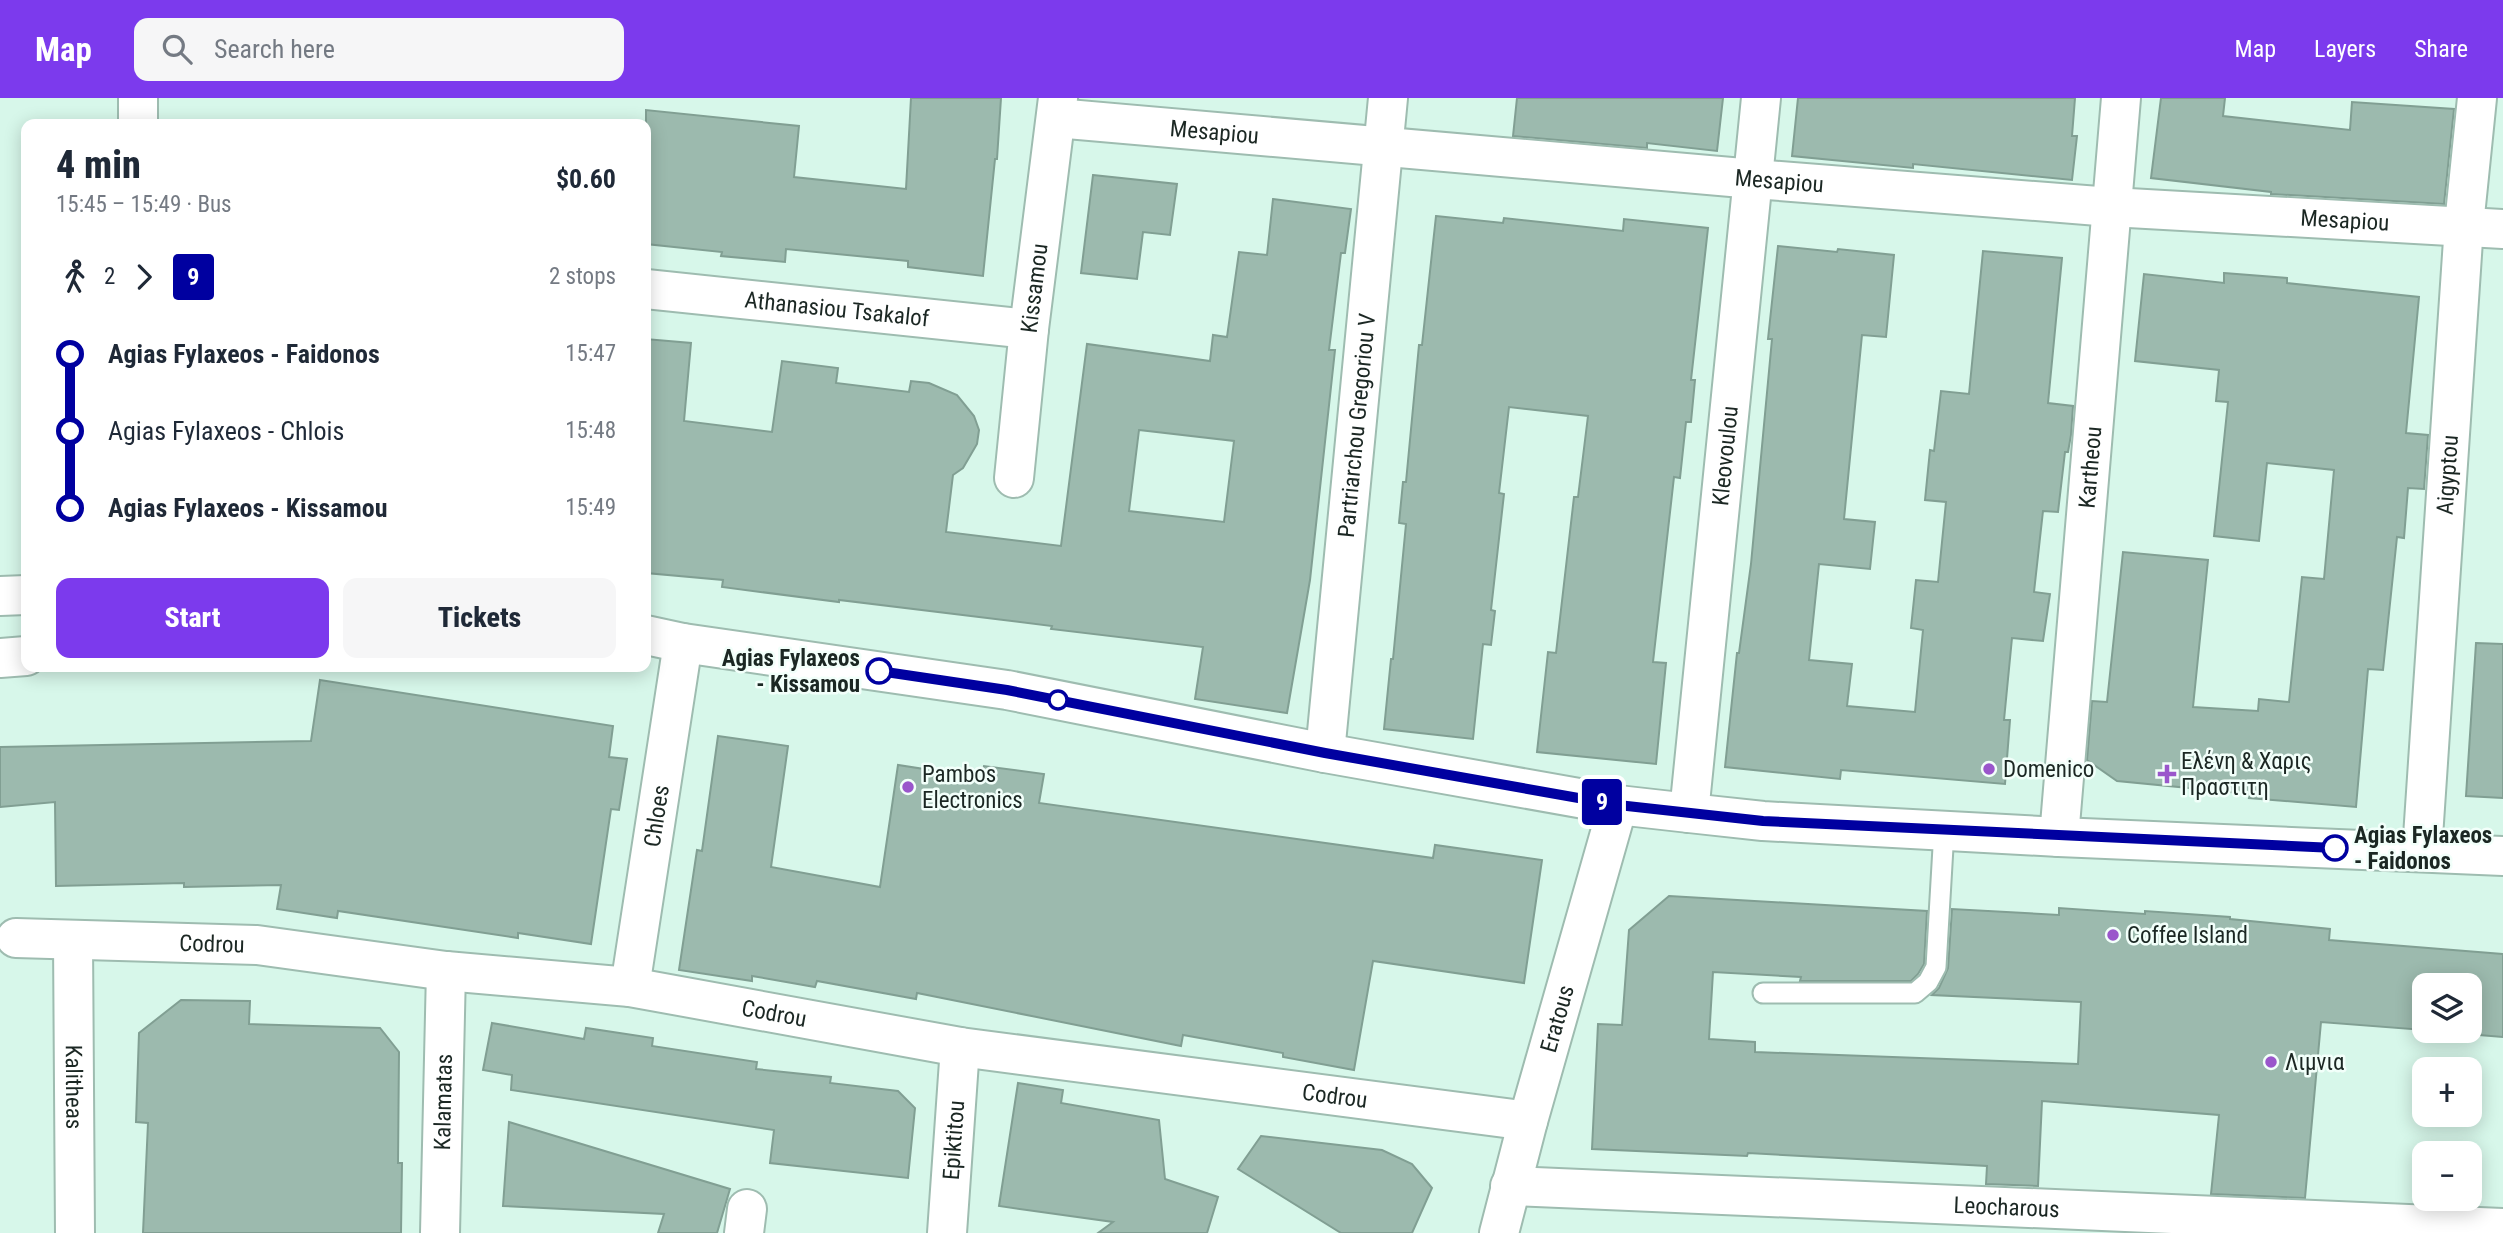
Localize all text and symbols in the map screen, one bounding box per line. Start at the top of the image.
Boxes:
search box [134,18,624,81]
text: Map [35,30,92,69]
icon: search [158,30,196,68]
text: Search here [214,34,335,64]
text: Map [2235,35,2276,63]
text: Layers [2314,35,2376,63]
text: Share [2414,35,2468,63]
street label: Mesapiou [1169,115,1260,150]
text: 4 min [56,143,141,187]
text: $0.60 [556,164,616,194]
street label: Mesapiou [1734,164,1825,198]
text: 15:45 – 15:49 · Bus [56,191,232,218]
street label: Mesapiou [2300,205,2390,237]
street label: Kissamou [1016,242,1054,334]
icon: walk [56,258,94,296]
icon: forward [125,258,163,296]
text: 2 [104,263,115,290]
text: 9 [187,263,200,291]
text: 2 stops [549,263,616,290]
street label: Athanasiou Tsakalof [743,286,931,333]
street label: Partriarchou Gregoriou V [1333,312,1381,539]
text: Agias Fylaxeos - Faidonos [108,339,380,369]
text: 15:47 [565,340,616,367]
street label: Kleovoulou [1707,405,1744,507]
text: Agias Fylaxeos - Chlois [108,416,344,446]
text: 15:48 [565,417,616,444]
street label: Kartheou [2074,425,2107,510]
street label: Aigyptou [2432,434,2464,516]
text: Agias Fylaxeos - Kissamou [108,493,388,523]
text: 15:49 [565,494,616,521]
button: Start [56,578,329,658]
button: Tickets [343,578,616,658]
place label: Agias Fylaxeos - Kissamou [722,645,860,698]
marker: Agias Fylaxeos - Kissamou [866,658,892,684]
unlabelled marker [1048,690,1068,710]
place label: Ελένη & Χαρις Πραστιτη [2181,748,2312,801]
place label: Domenico [2003,756,2094,783]
place label: Pambos Electronics [922,761,1023,814]
marker: Domenico [1981,761,1997,777]
marker: Ελένη & Χαρις Πραστιτη [2159,766,2175,782]
marker: Pambos Electronics [900,779,916,795]
line badge: 9 [1579,779,1625,825]
street label: Chloes [639,783,675,849]
text: 9 [1596,788,1608,816]
place label: Agias Fylaxeos - Faidonos [2354,822,2492,875]
marker: Agias Fylaxeos - Faidonos [2322,835,2348,861]
place label: Coffee Island [2127,922,2248,949]
marker: Coffee Island [2105,927,2121,943]
street label: Codrou [179,930,245,959]
map controls [2412,973,2482,1211]
button: layers [2412,973,2482,1043]
street label: Eratous [1535,982,1580,1056]
street label: Codrou [739,995,809,1033]
street label: Kalitheas [60,1045,87,1129]
place label: Λιμνια [2285,1049,2344,1076]
street label: Kalamatas [429,1053,458,1151]
marker: Λιμνια [2263,1054,2279,1070]
button: + [2412,1057,2482,1127]
street label: Codrou [1301,1079,1369,1114]
street label: Epiktitou [938,1100,970,1181]
button: − [2412,1141,2482,1211]
street label: Leocharous [1953,1192,2060,1223]

